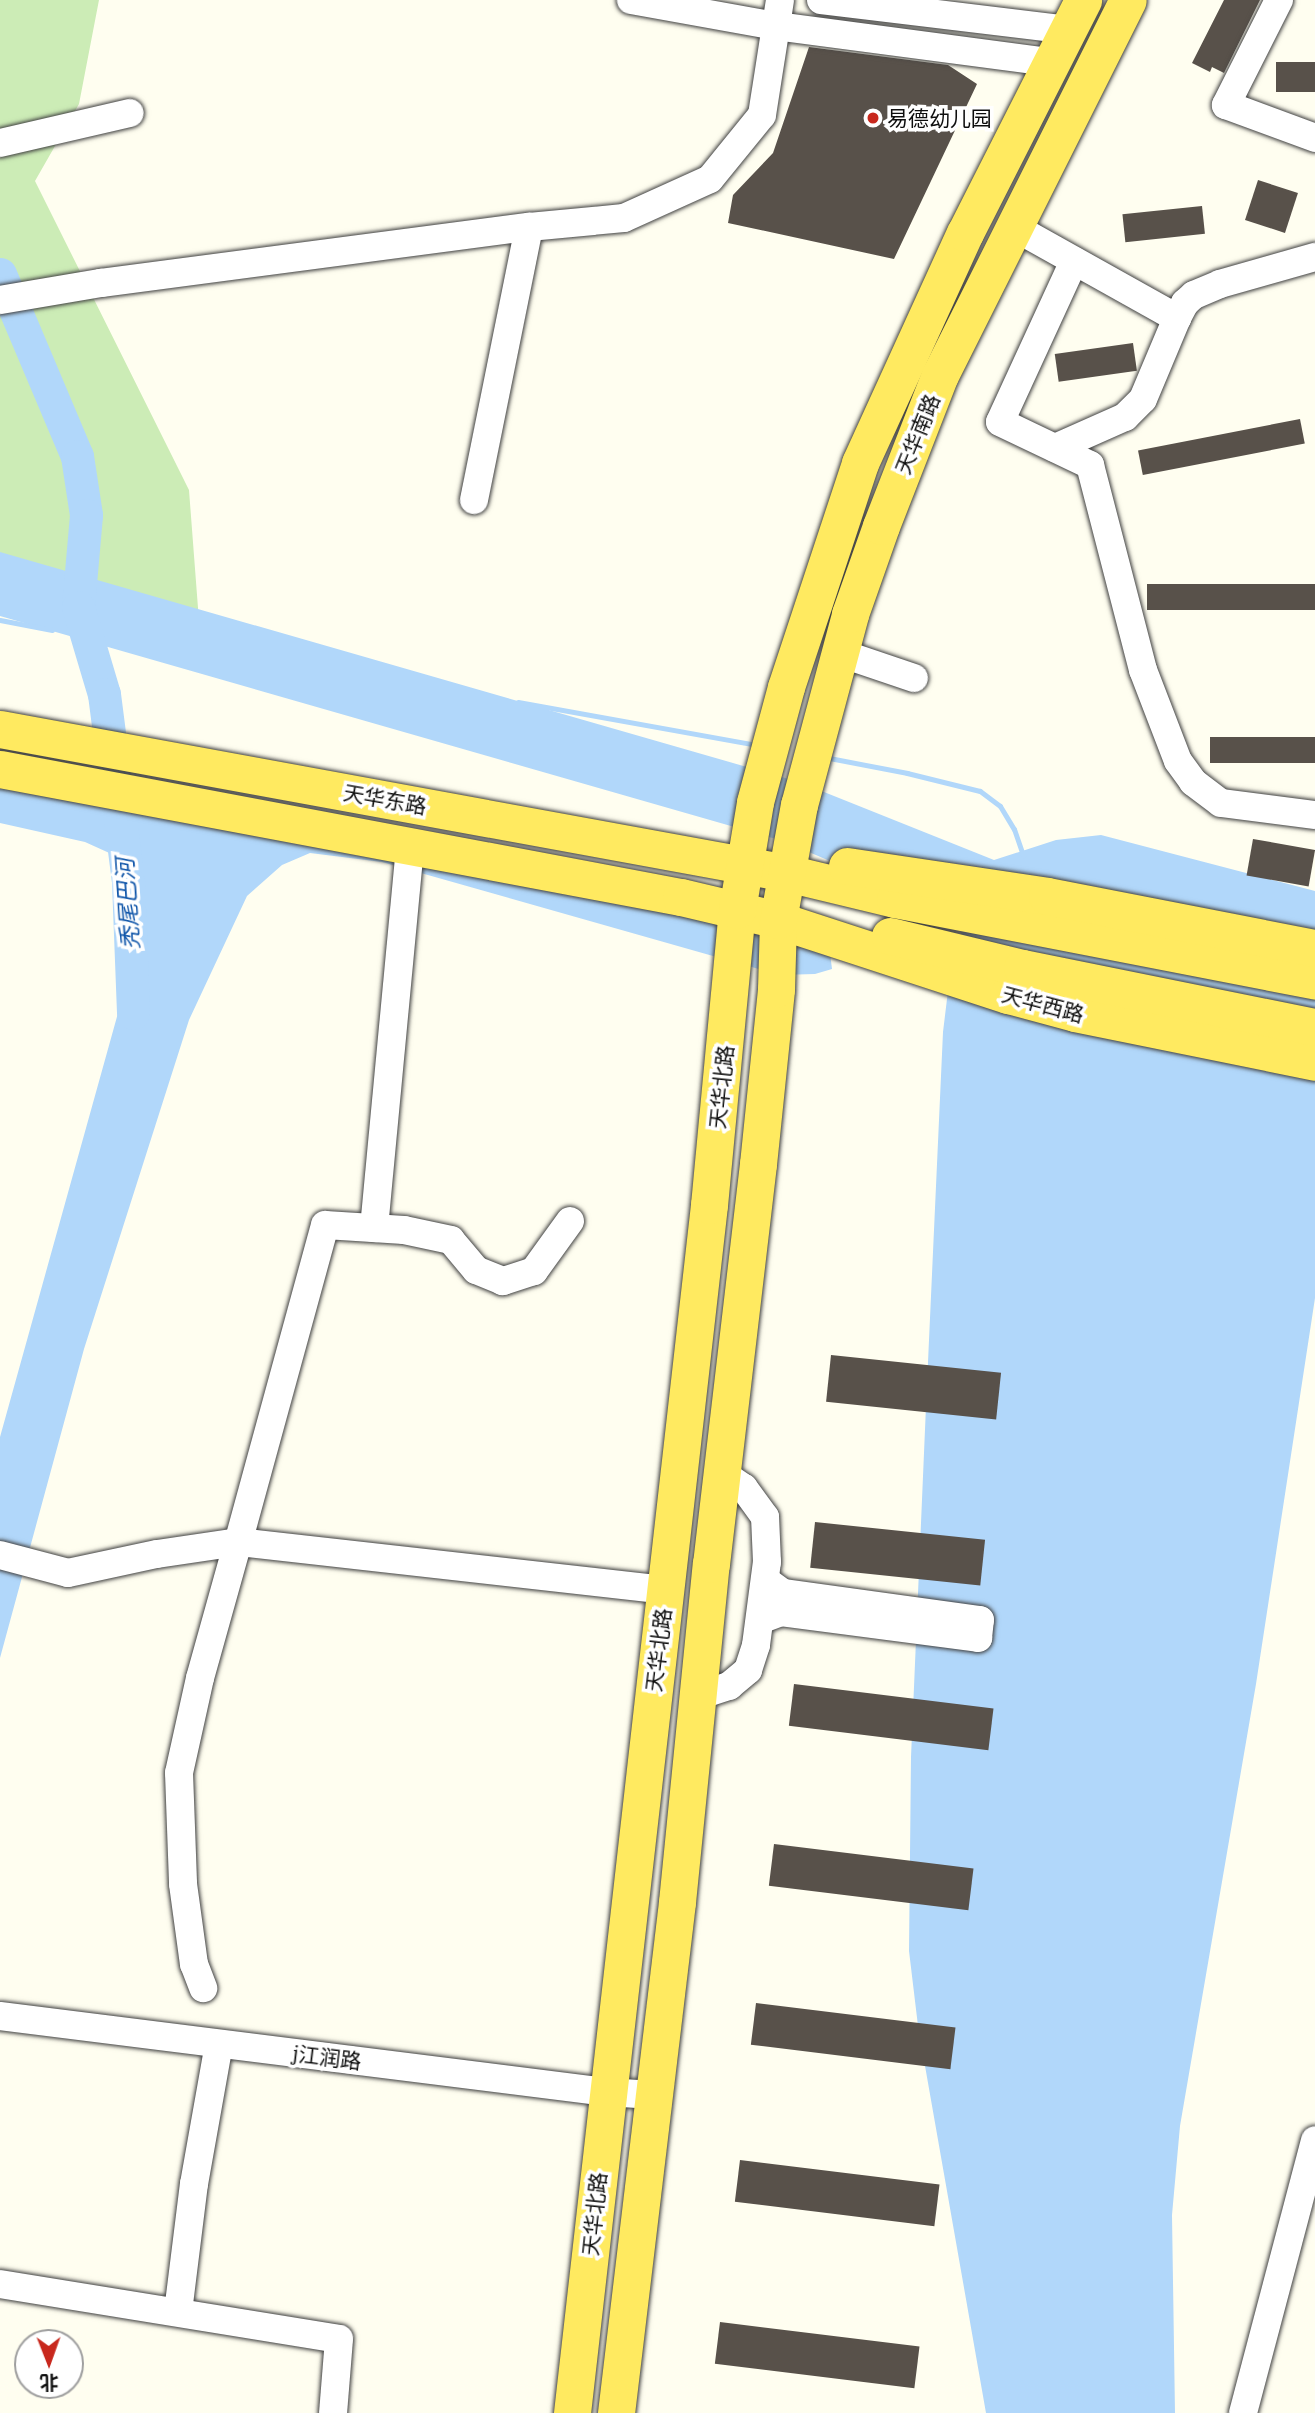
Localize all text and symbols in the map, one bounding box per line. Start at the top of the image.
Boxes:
place label: 易德幼儿园 [887,105,992,131]
marker: 易德幼儿园 [865,110,881,126]
street label: 天华南路 [890,390,944,478]
street label: 天华东路 [341,779,429,819]
water label: 秃尾巴河 [110,857,144,951]
street label: 天华西路 [999,981,1087,1027]
street label: 天华北路 [704,1044,738,1130]
street label: 天华北路 [640,1607,676,1693]
street label: j江润路 [291,2040,363,2074]
street label: 天华北路 [577,2171,611,2257]
north arrow [14,2329,84,2399]
text: 北 [40,2371,59,2395]

